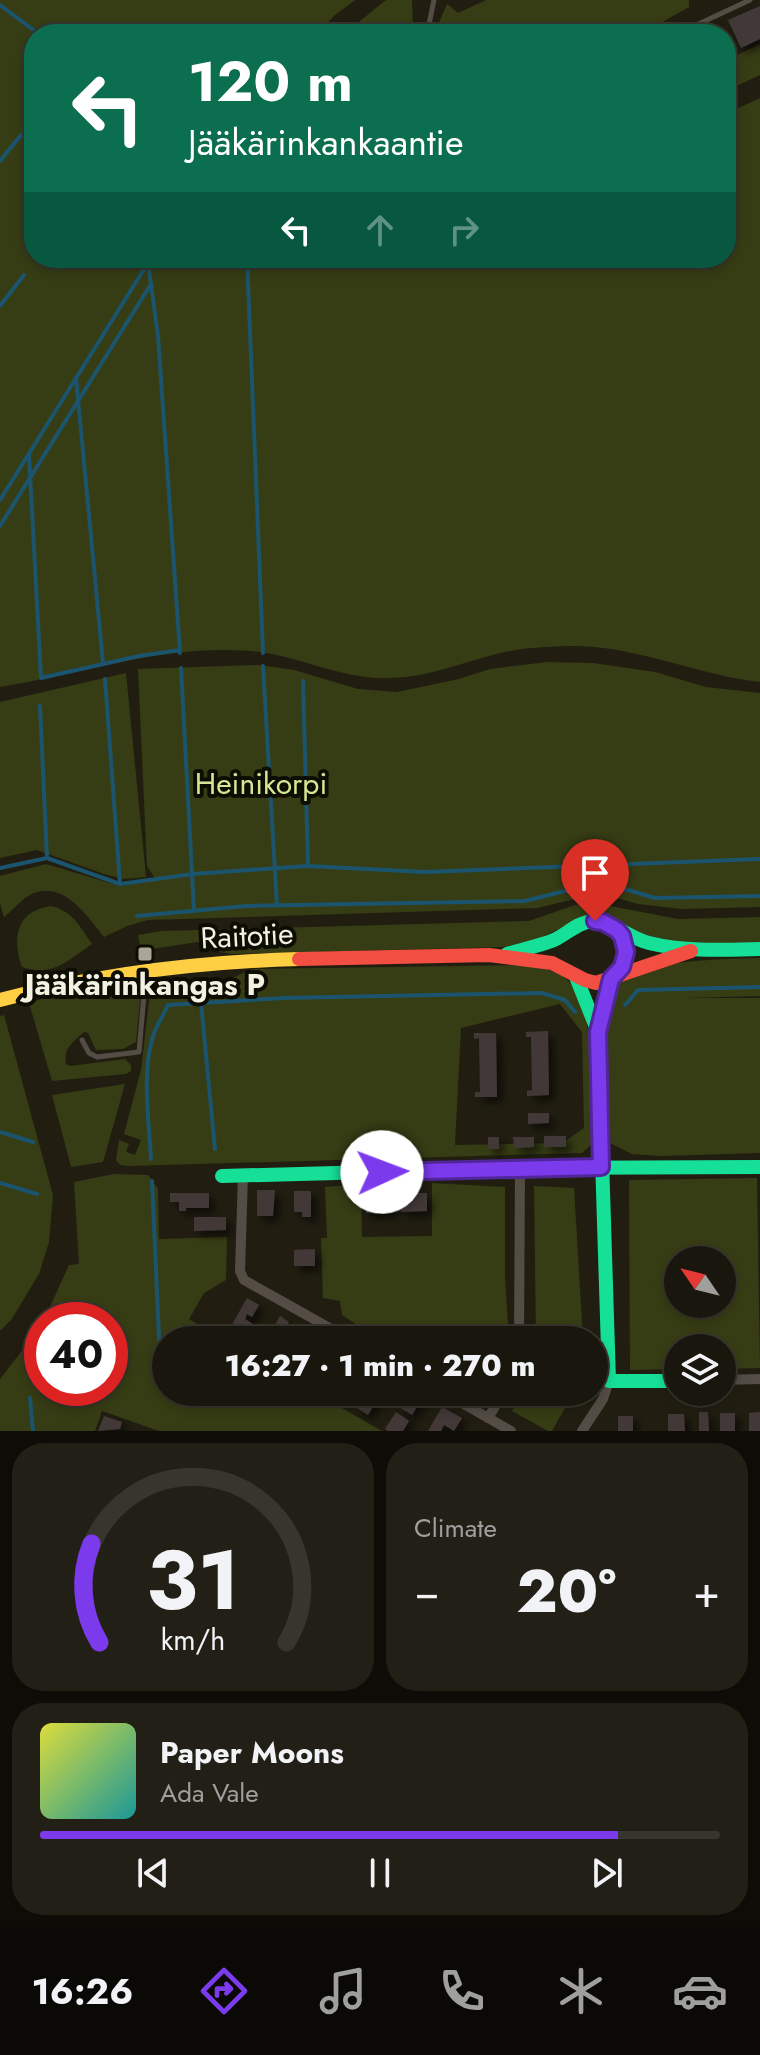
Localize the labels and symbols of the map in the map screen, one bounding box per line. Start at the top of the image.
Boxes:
park label: Heinikorpi [195,762,327,805]
pin [561,839,629,921]
street label: Raitotie [199,912,295,959]
marker: Jääkärinkangas P [136,945,154,963]
place label: Jääkärinkangas P [20,963,265,1006]
position arrow [340,1130,424,1214]
north arrow [664,1246,736,1318]
speed limit sign: 40 [24,1302,128,1406]

